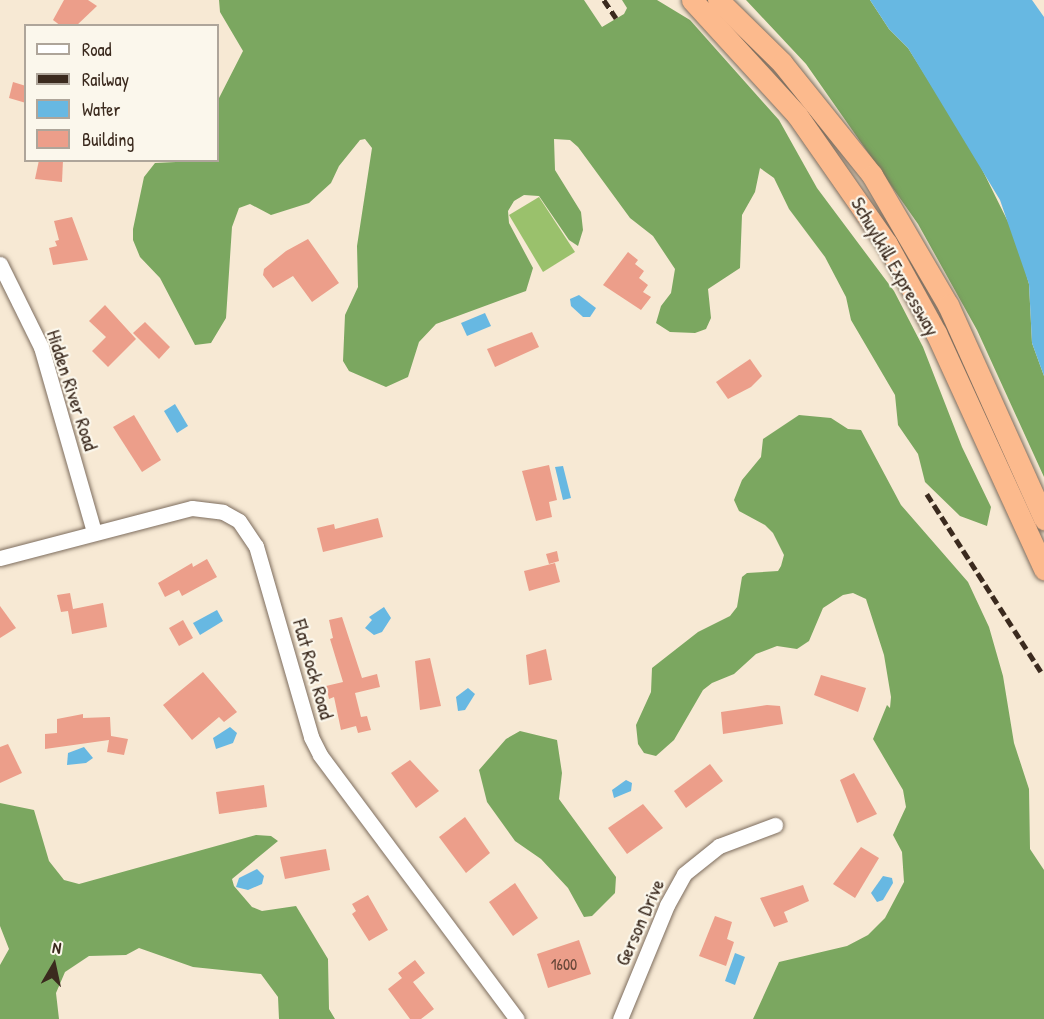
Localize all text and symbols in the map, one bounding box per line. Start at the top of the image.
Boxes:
legend [24,24,219,162]
text: Road [82,37,112,62]
text: Railway [82,67,129,92]
text: Water [82,97,120,122]
text: Building [82,127,134,152]
street label: Schuylkill Expressway [847,192,945,340]
street label: Hidden River Road [42,327,104,453]
street label: Flat Rock Road [288,616,340,722]
street label: Gerson Drive [609,875,669,969]
north arrow [24,935,84,995]
text: N [51,936,63,959]
house number: 1600 [551,954,577,974]

